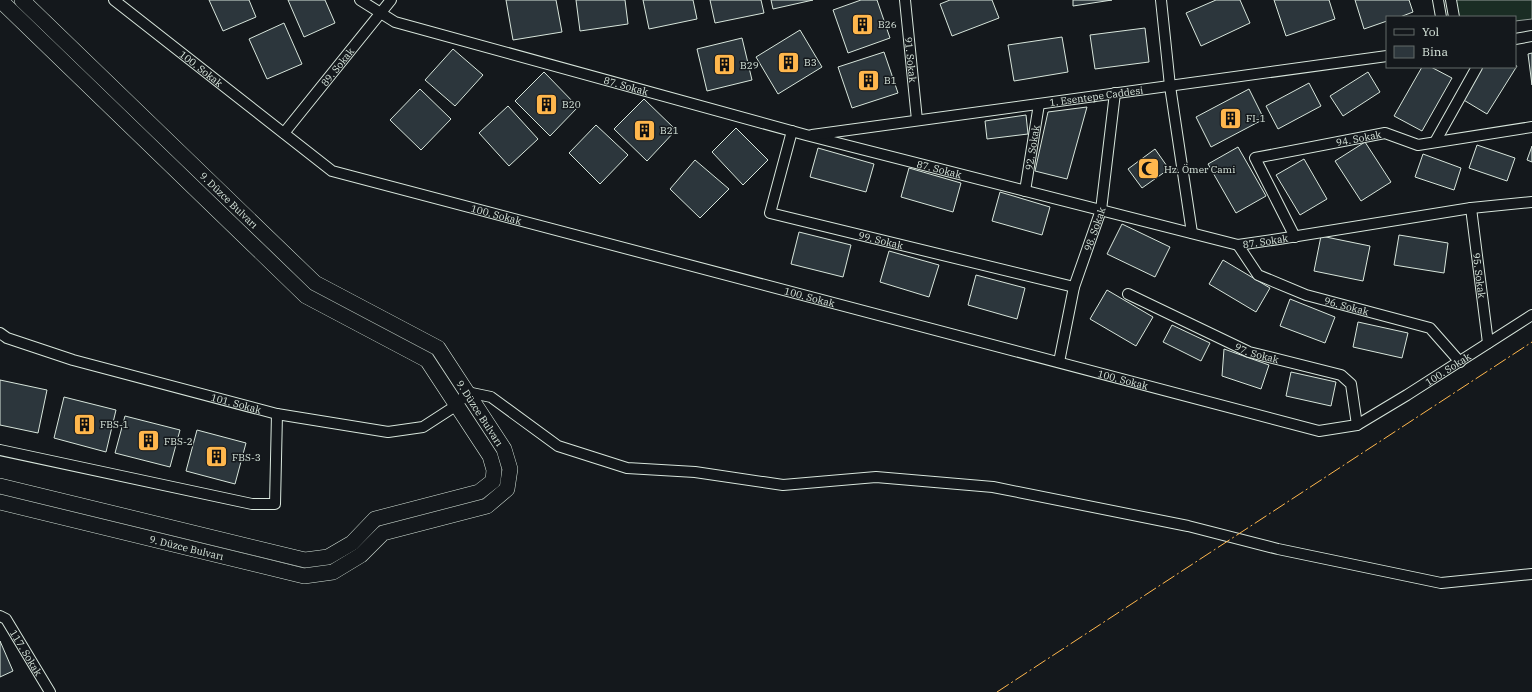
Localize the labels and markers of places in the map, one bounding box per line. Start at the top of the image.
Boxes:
building icon: B26 [849,11,875,37]
place label: B26 [878,18,897,31]
building icon: B3 [776,49,802,75]
building icon: B29 [711,52,737,78]
place label: B3 [804,56,817,69]
place label: B29 [740,59,759,72]
building icon: B1 [855,67,881,93]
place label: B1 [884,74,897,87]
building icon: B20 [534,91,560,117]
place label: B20 [562,98,581,111]
building icon: FI-1 [1217,105,1243,131]
place label: FI-1 [1246,112,1266,125]
building icon: B21 [632,117,658,143]
place label: B21 [660,124,679,137]
mosque icon: Hz. Ömer Cami [1135,156,1161,182]
place label: Hz. Ömer Cami [1164,163,1235,176]
building icon: FBS-1 [72,411,98,437]
place label: FBS-1 [100,418,129,431]
building icon: FBS-2 [135,428,161,454]
place label: FBS-2 [164,435,193,448]
building icon: FBS-3 [203,444,229,470]
place label: FBS-3 [232,451,261,464]

